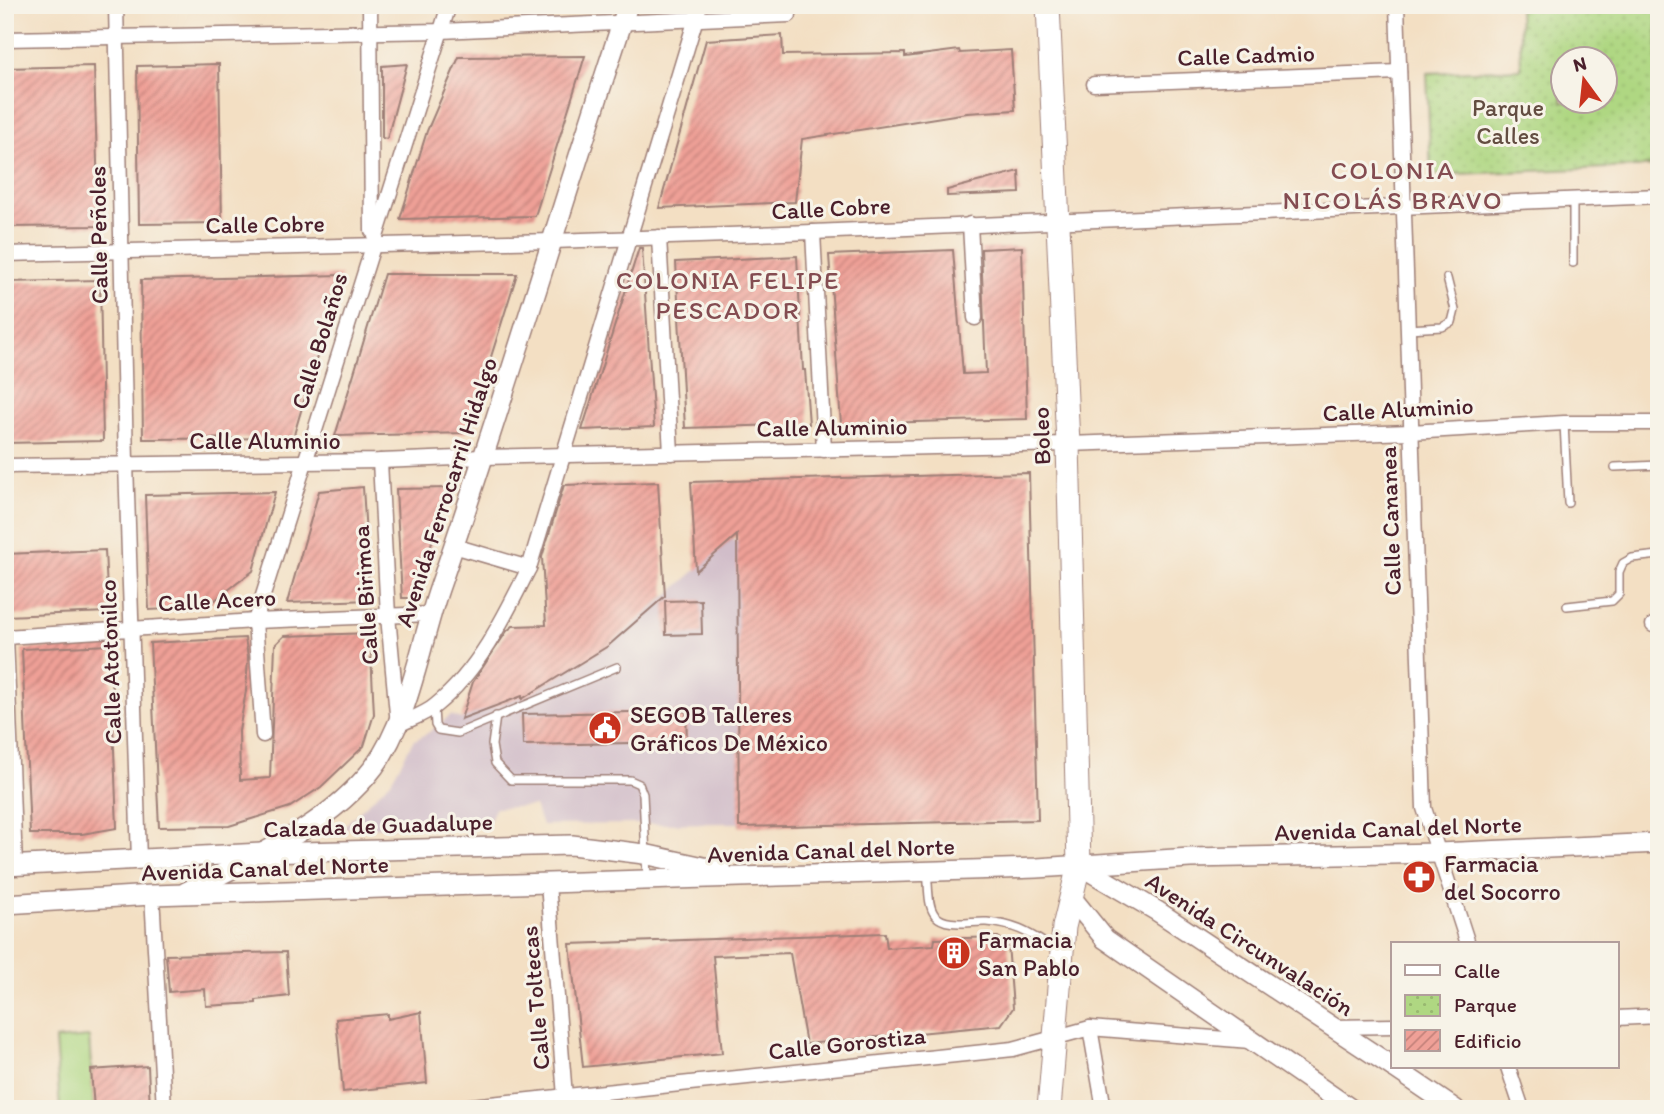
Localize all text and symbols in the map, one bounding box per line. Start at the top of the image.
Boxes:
street label: Calle Cadmio [1177,38,1315,72]
north arrow [1548,46,1618,116]
text: N [1571,51,1589,77]
park label: Parque Calles [1472,93,1544,150]
district label: COLONIA NICOLÁS BRAVO [1282,154,1504,216]
street label: Calle Peñoles [82,166,114,304]
street label: Calle Cobre [771,190,891,226]
street label: Calle Cobre [205,208,325,240]
district label: COLONIA FELIPE PESCADOR [616,264,840,326]
street label: Calle Bolaños [284,269,354,413]
street label: Avenida Ferrocarril Hidalgo [389,354,503,630]
street label: Calle Aluminio [1322,391,1474,427]
street label: Boleo [1025,406,1057,466]
street label: Calle Aluminio [756,411,908,443]
street label: Calle Aluminio [189,426,341,455]
street label: Calle Cananea [1373,445,1407,596]
street label: Calle Birimoa [346,524,384,666]
street label: Calle Atotonilco [93,579,127,745]
street label: Calle Acero [157,582,277,618]
place label: SEGOB Talleres Gráficos De México [630,700,828,757]
public building icon: SEGOB Talleres Gráficos De México [586,709,624,747]
street label: Calzada de Guadalupe [263,806,493,844]
street label: Avenida Canal del Norte [1274,809,1522,847]
street label: Avenida Canal del Norte [707,831,955,869]
street label: Avenida Canal del Norte [141,849,389,887]
place label: Farmacia del Socorro [1444,849,1561,906]
pharmacy icon: Farmacia del Socorro [1400,858,1438,896]
street label: Avenida Circunvalación [1141,866,1360,1022]
street label: Calle Toltecas [514,925,556,1071]
place label: Farmacia San Pablo [978,925,1080,982]
building icon: Farmacia San Pablo [935,934,973,972]
legend [1391,942,1618,1068]
text: Calle [1454,958,1500,983]
text: Parque [1454,992,1517,1017]
street label: Calle Gorostiza [767,1020,928,1066]
text: Edificio [1454,1028,1522,1053]

